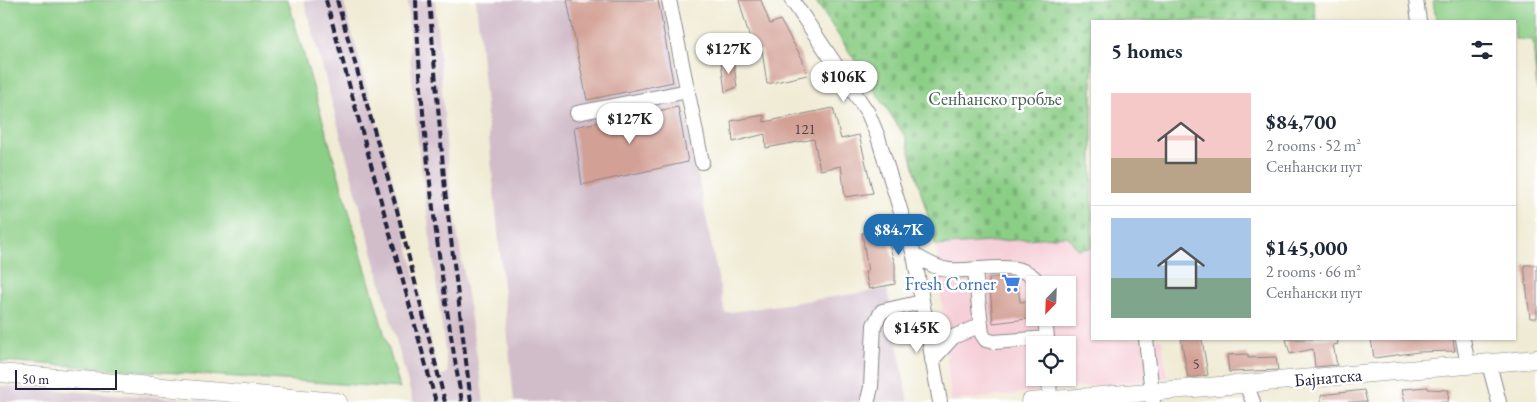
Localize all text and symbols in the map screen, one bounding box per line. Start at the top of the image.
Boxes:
pin: $127K [694,32,764,75]
icon: filters [1468,36,1496,64]
text: 5 homes [1111,37,1183,64]
text: $127K [707,38,751,59]
pin: $106K [809,61,879,103]
text: $106K [822,66,866,87]
park label: Сенћанско гробље [928,87,1062,110]
pin: $127K [595,102,665,145]
text: $127K [608,108,652,129]
text: $84,700 [1266,108,1336,135]
icon: home [1151,113,1211,173]
house number: 121 [794,119,816,138]
text: 2 rooms · 52 m² [1266,135,1361,156]
text: Сенћански пут [1266,156,1362,177]
pin: $84.7K [858,214,940,256]
text: $84.7K [875,219,923,240]
text: $145,000 [1266,234,1348,261]
icon: home [1151,238,1211,298]
text: 2 rooms · 66 m² [1266,261,1361,282]
place label: Fresh Corner [905,272,996,295]
supermarket icon: Fresh Corner [1000,272,1022,294]
north arrow [1026,276,1076,326]
map controls [1026,276,1076,386]
text: Сенћански пут [1266,282,1362,303]
pin: $145K [882,312,952,354]
text: $145K [895,317,939,338]
button: locate [1026,336,1076,386]
house number: 5 [1192,354,1200,373]
street label: Бајнатска [1293,363,1364,391]
scale bar [15,367,118,390]
text: 50 m [22,370,49,388]

